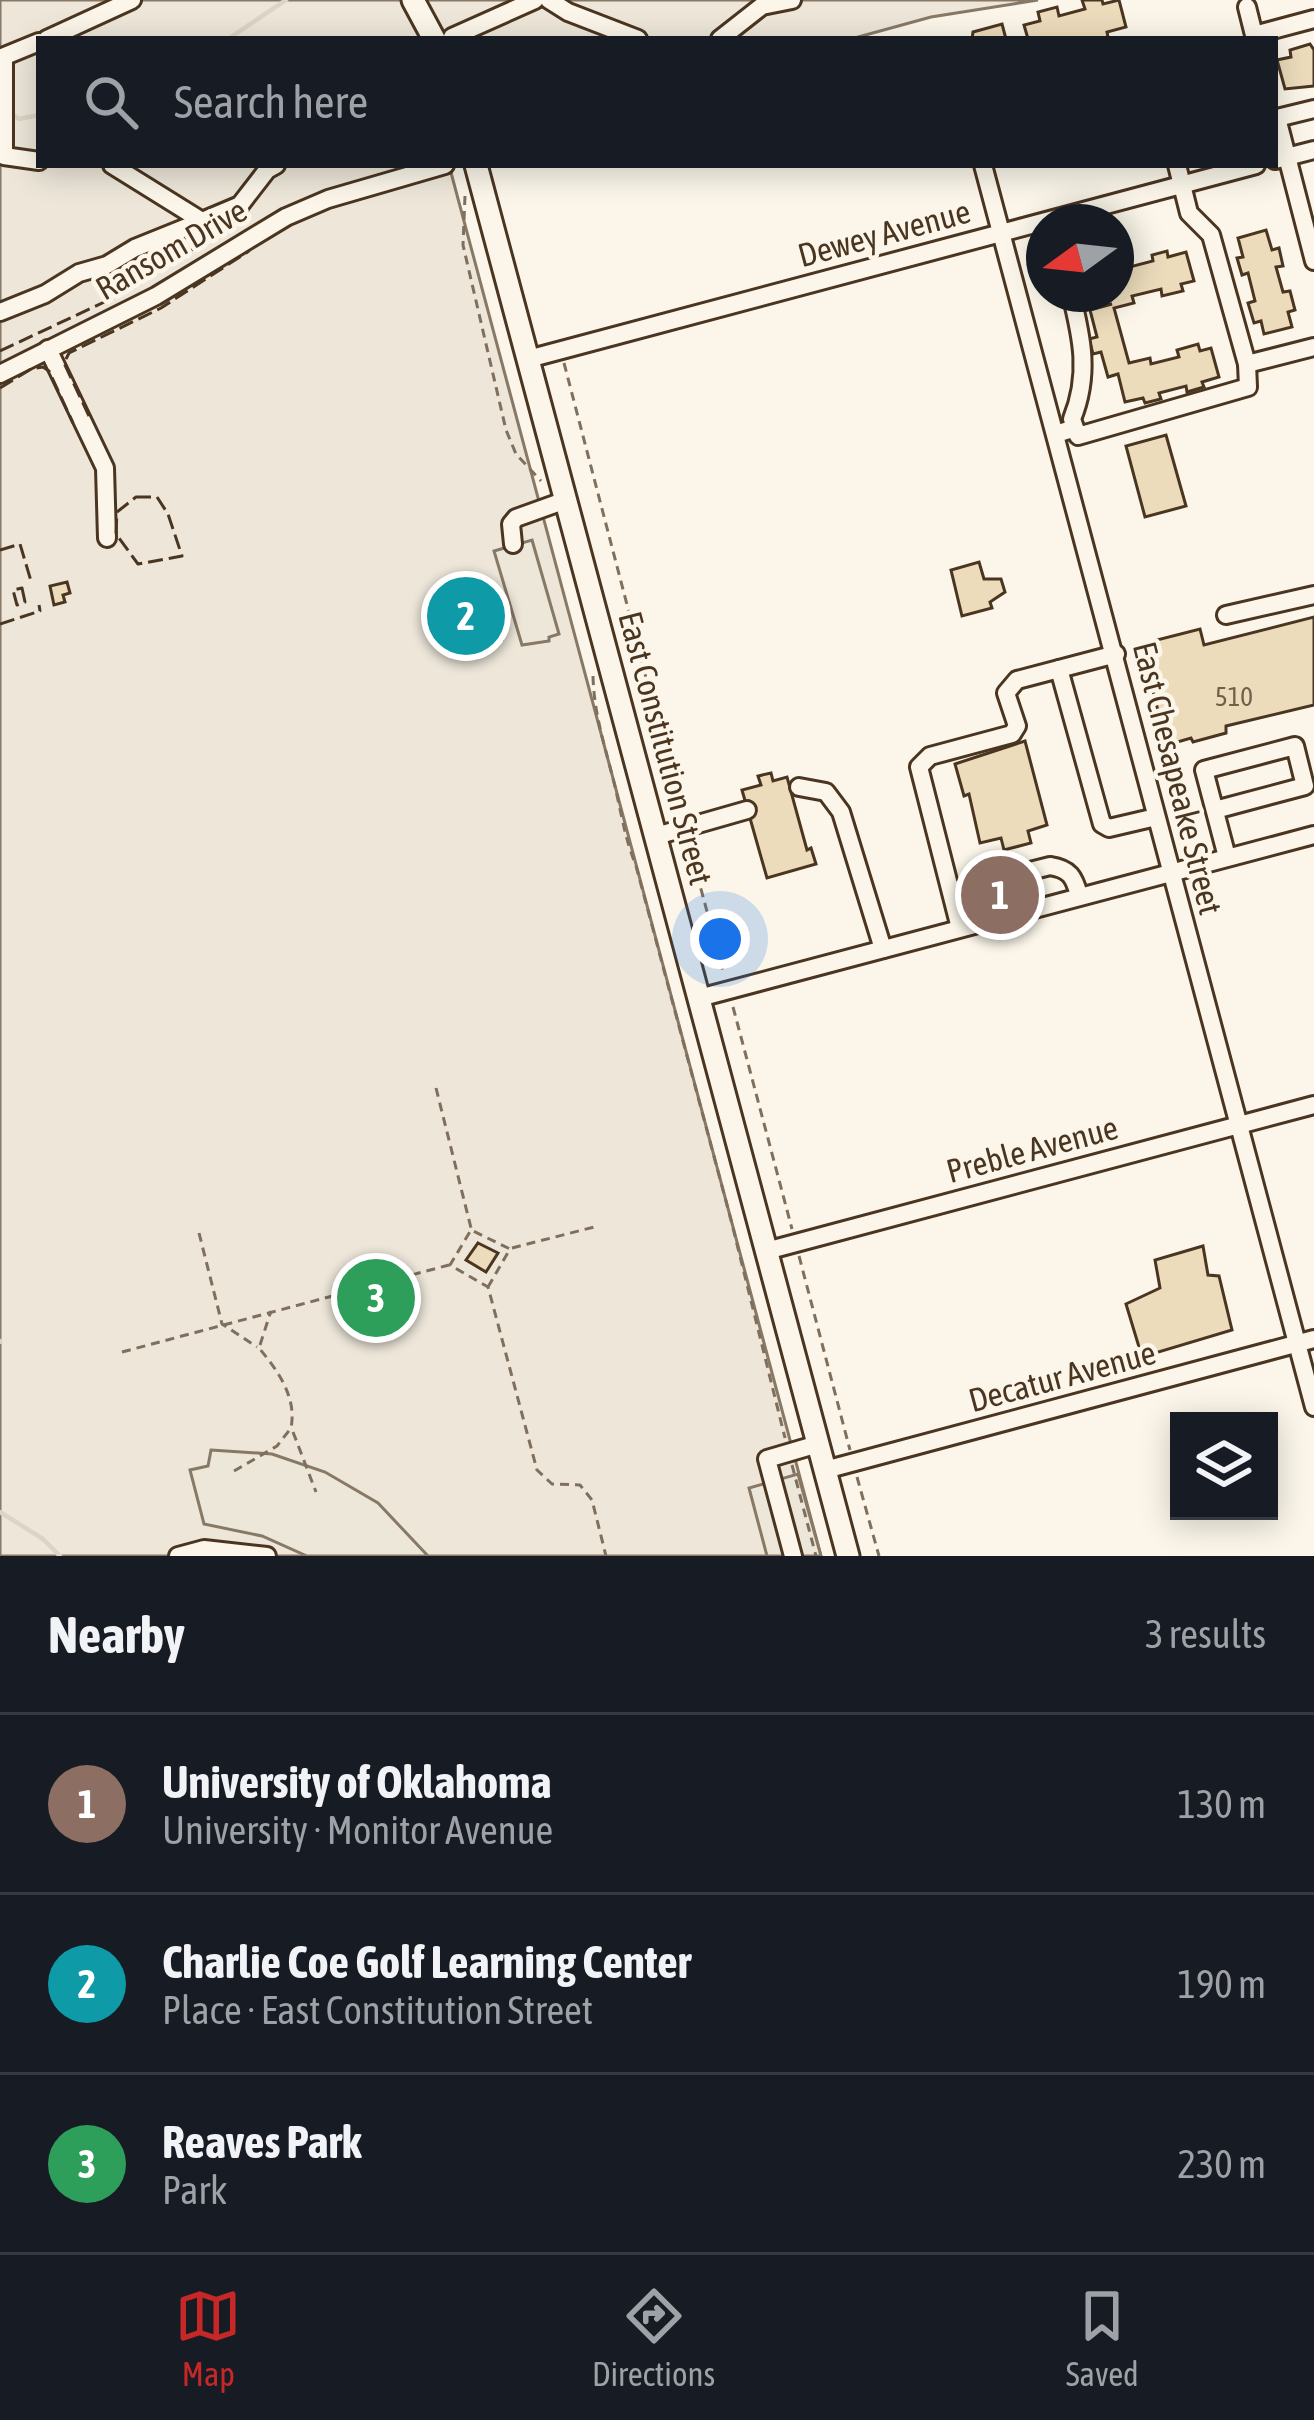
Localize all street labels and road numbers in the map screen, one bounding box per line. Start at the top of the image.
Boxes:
street label: Ransom Drive [89,191,253,307]
street label: Dewey Avenue [794,192,974,274]
street label: East Constitution Street [611,607,721,889]
street label: East Chesapeake Street [1126,638,1230,918]
street label: Preble Avenue [942,1108,1122,1190]
street label: Decatur Avenue [964,1333,1160,1419]

